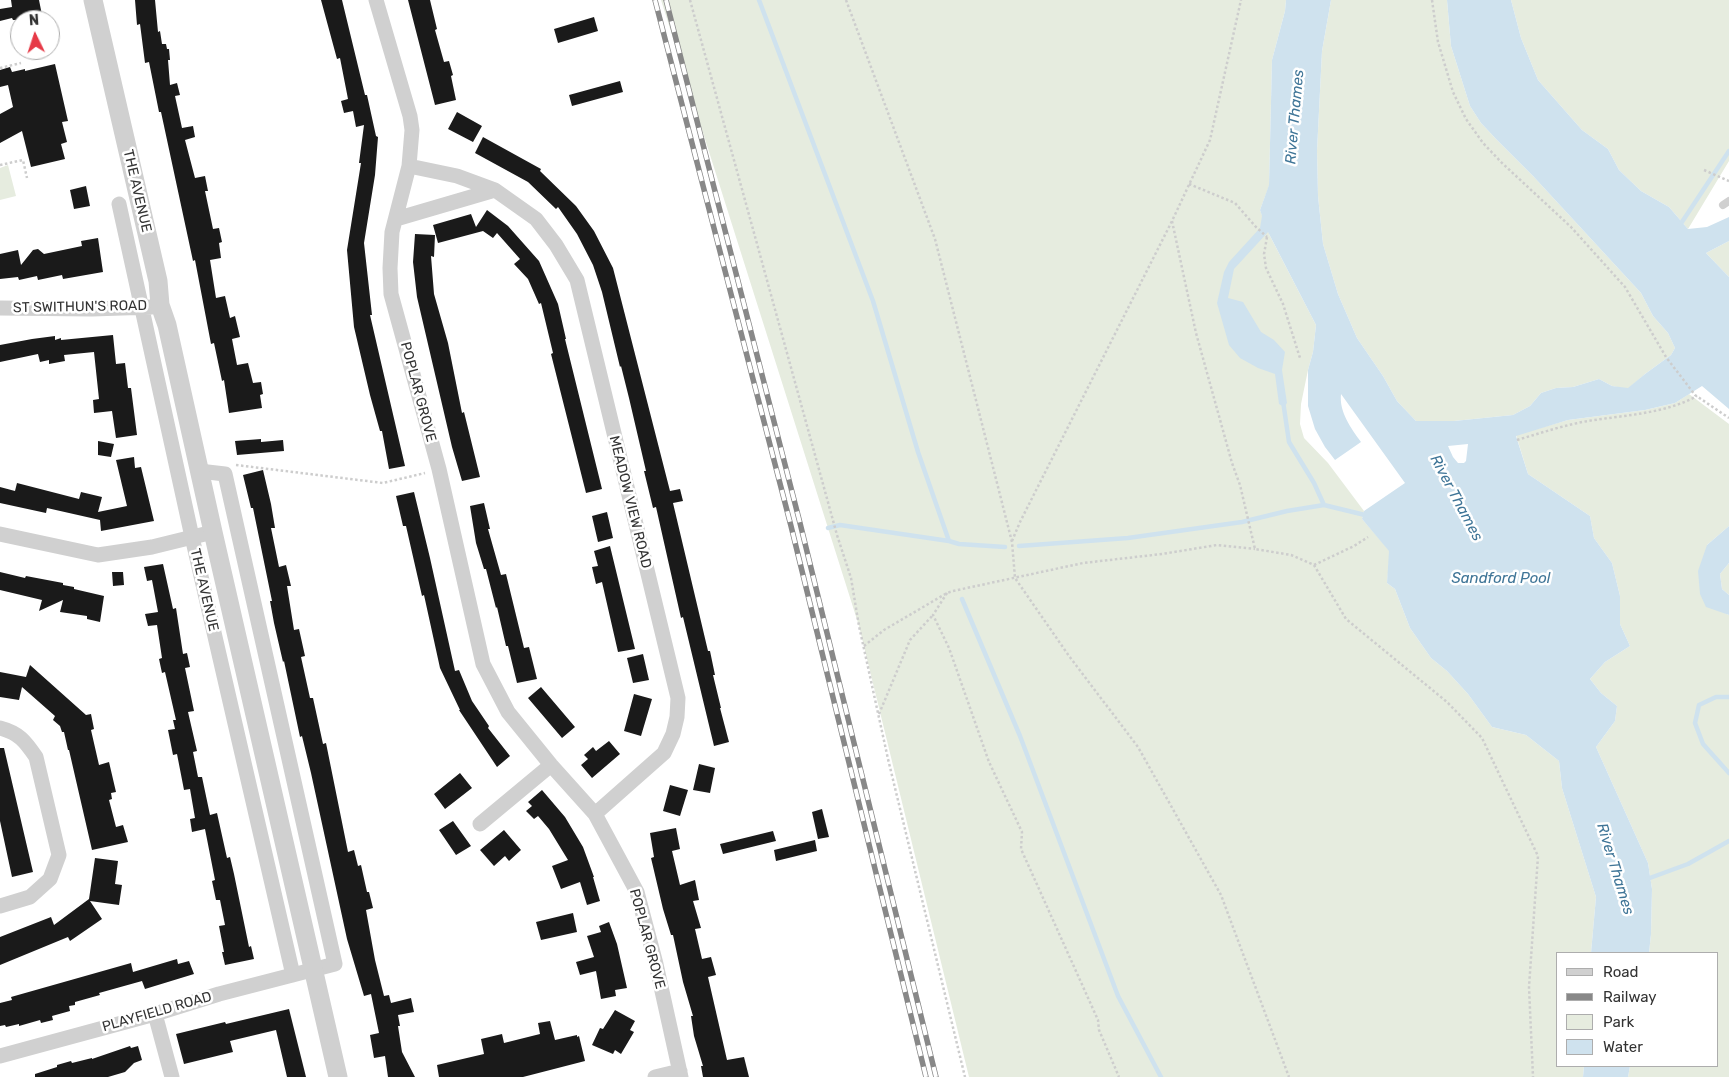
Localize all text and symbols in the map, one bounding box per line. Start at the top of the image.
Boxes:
north arrow [10,10,60,60]
text: N [28,12,40,29]
water label: River Thames [1282,69,1308,165]
street label: THE AVENUE [119,148,155,234]
street label: ST SWITHUN'S ROAD [13,297,147,317]
street label: POPLAR GROVE [397,340,439,444]
street label: MEADOW VIEW ROAD [605,434,655,570]
water label: River Thames [1426,452,1486,544]
street label: THE AVENUE [186,547,222,633]
water label: Sandford Pool [1451,570,1551,588]
water label: River Thames [1593,821,1637,917]
street label: POPLAR GROVE [626,887,668,991]
legend [1556,952,1719,1067]
text: Road [1603,963,1639,981]
street label: PLAYFIELD ROAD [100,988,214,1036]
text: Railway [1603,988,1657,1006]
text: Park [1603,1013,1634,1031]
text: Water [1603,1038,1643,1056]

